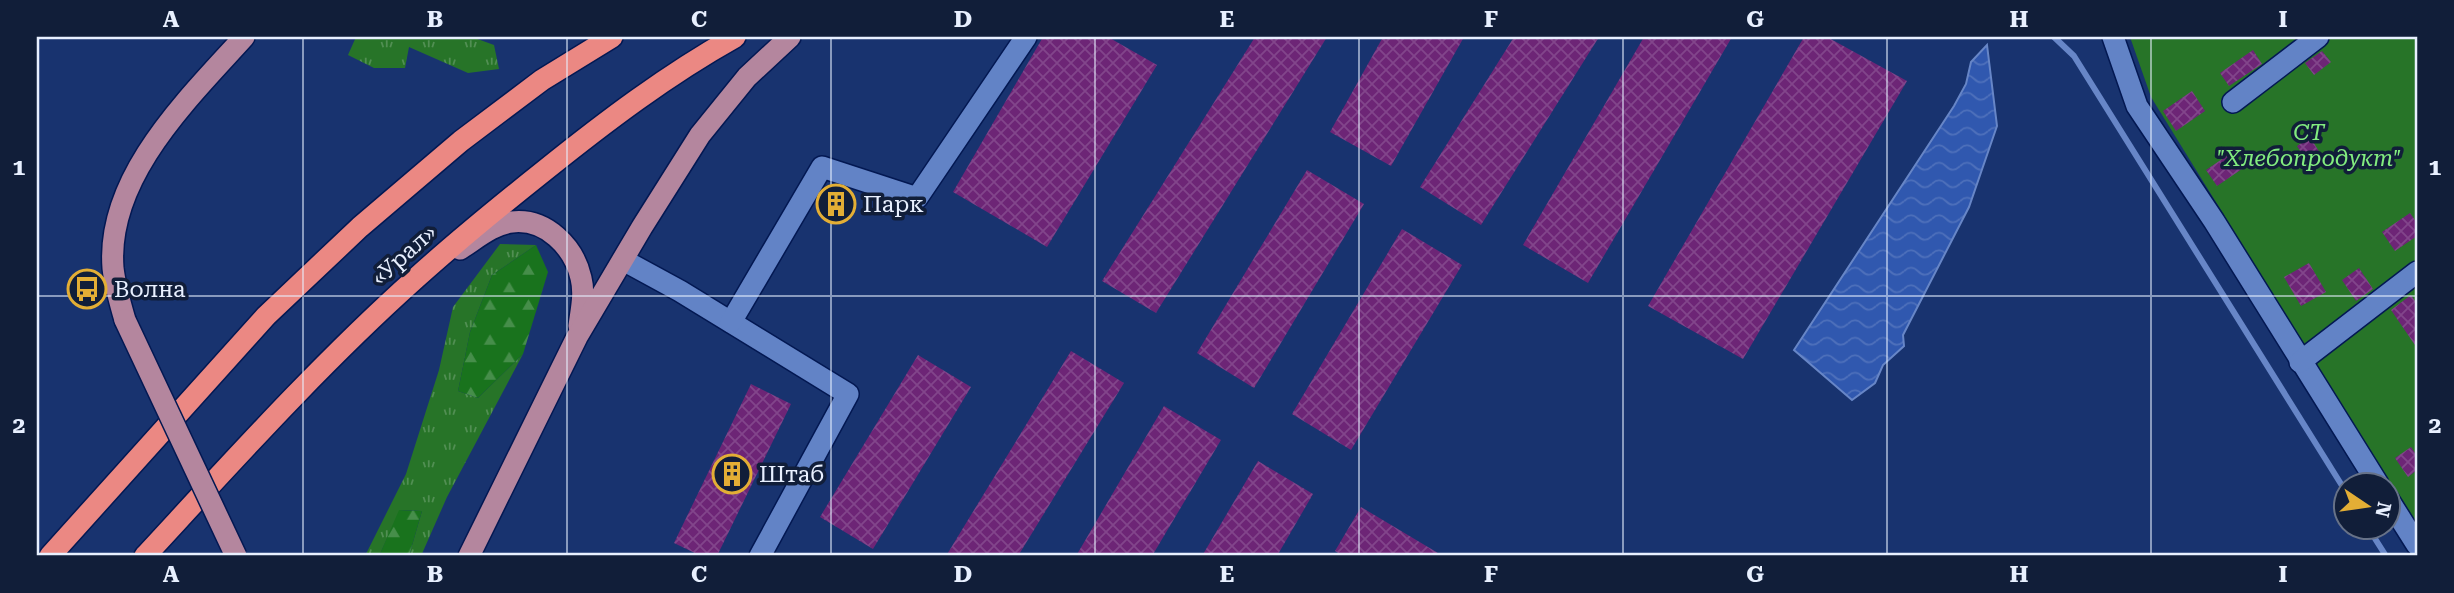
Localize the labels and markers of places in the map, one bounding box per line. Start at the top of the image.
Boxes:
building icon: Парк [815,183,857,225]
place label: Парк [863,191,924,218]
bus stop icon: Волна [66,268,108,310]
place label: Волна [114,276,186,303]
building icon: Штаб [711,453,753,495]
place label: Штаб [759,461,824,488]

